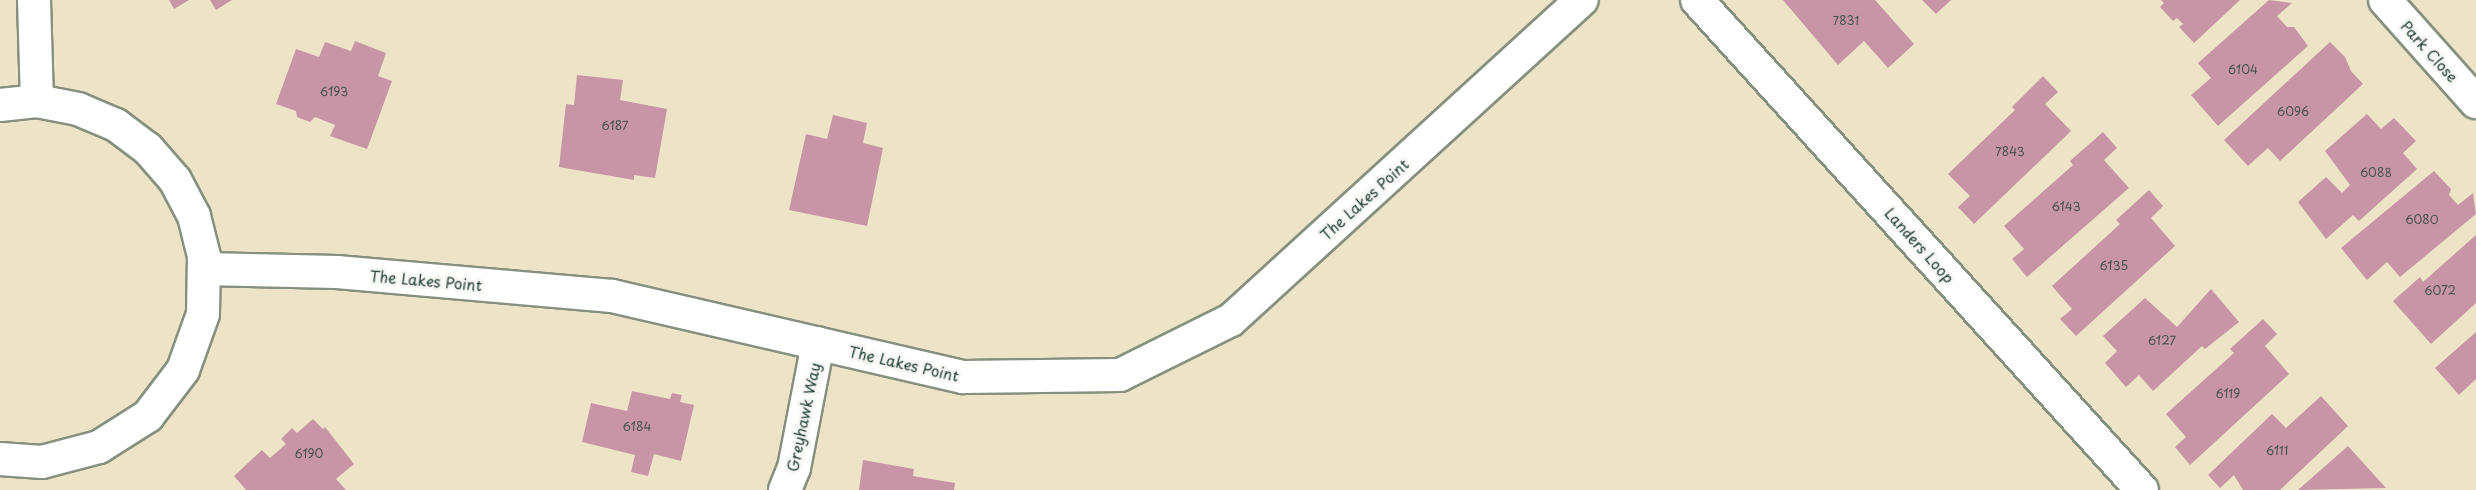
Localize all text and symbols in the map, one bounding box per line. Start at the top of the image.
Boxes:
house number: 7831 [1833,14,1859,28]
street label: Park Close [2398,16,2462,86]
house number: 6104 [2228,63,2258,77]
house number: 6193 [320,85,348,99]
house number: 6096 [2277,105,2309,119]
house number: 6187 [602,119,628,133]
house number: 7843 [1995,145,2025,159]
street label: The Lakes Point [1315,154,1413,244]
house number: 6088 [2360,166,2392,180]
house number: 6143 [2051,200,2081,214]
street label: Landers Loop [1881,203,1959,287]
house number: 6080 [2405,213,2439,227]
house number: 6135 [2100,259,2128,273]
street label: The Lakes Point [368,266,484,294]
house number: 6072 [2424,284,2456,298]
house number: 6127 [2148,334,2176,348]
street label: The Lakes Point [846,341,962,385]
street label: Greyhawk Way [783,361,823,473]
house number: 6119 [2216,387,2240,401]
house number: 6184 [623,420,651,434]
house number: 6111 [2266,444,2288,458]
house number: 6190 [295,447,323,461]

